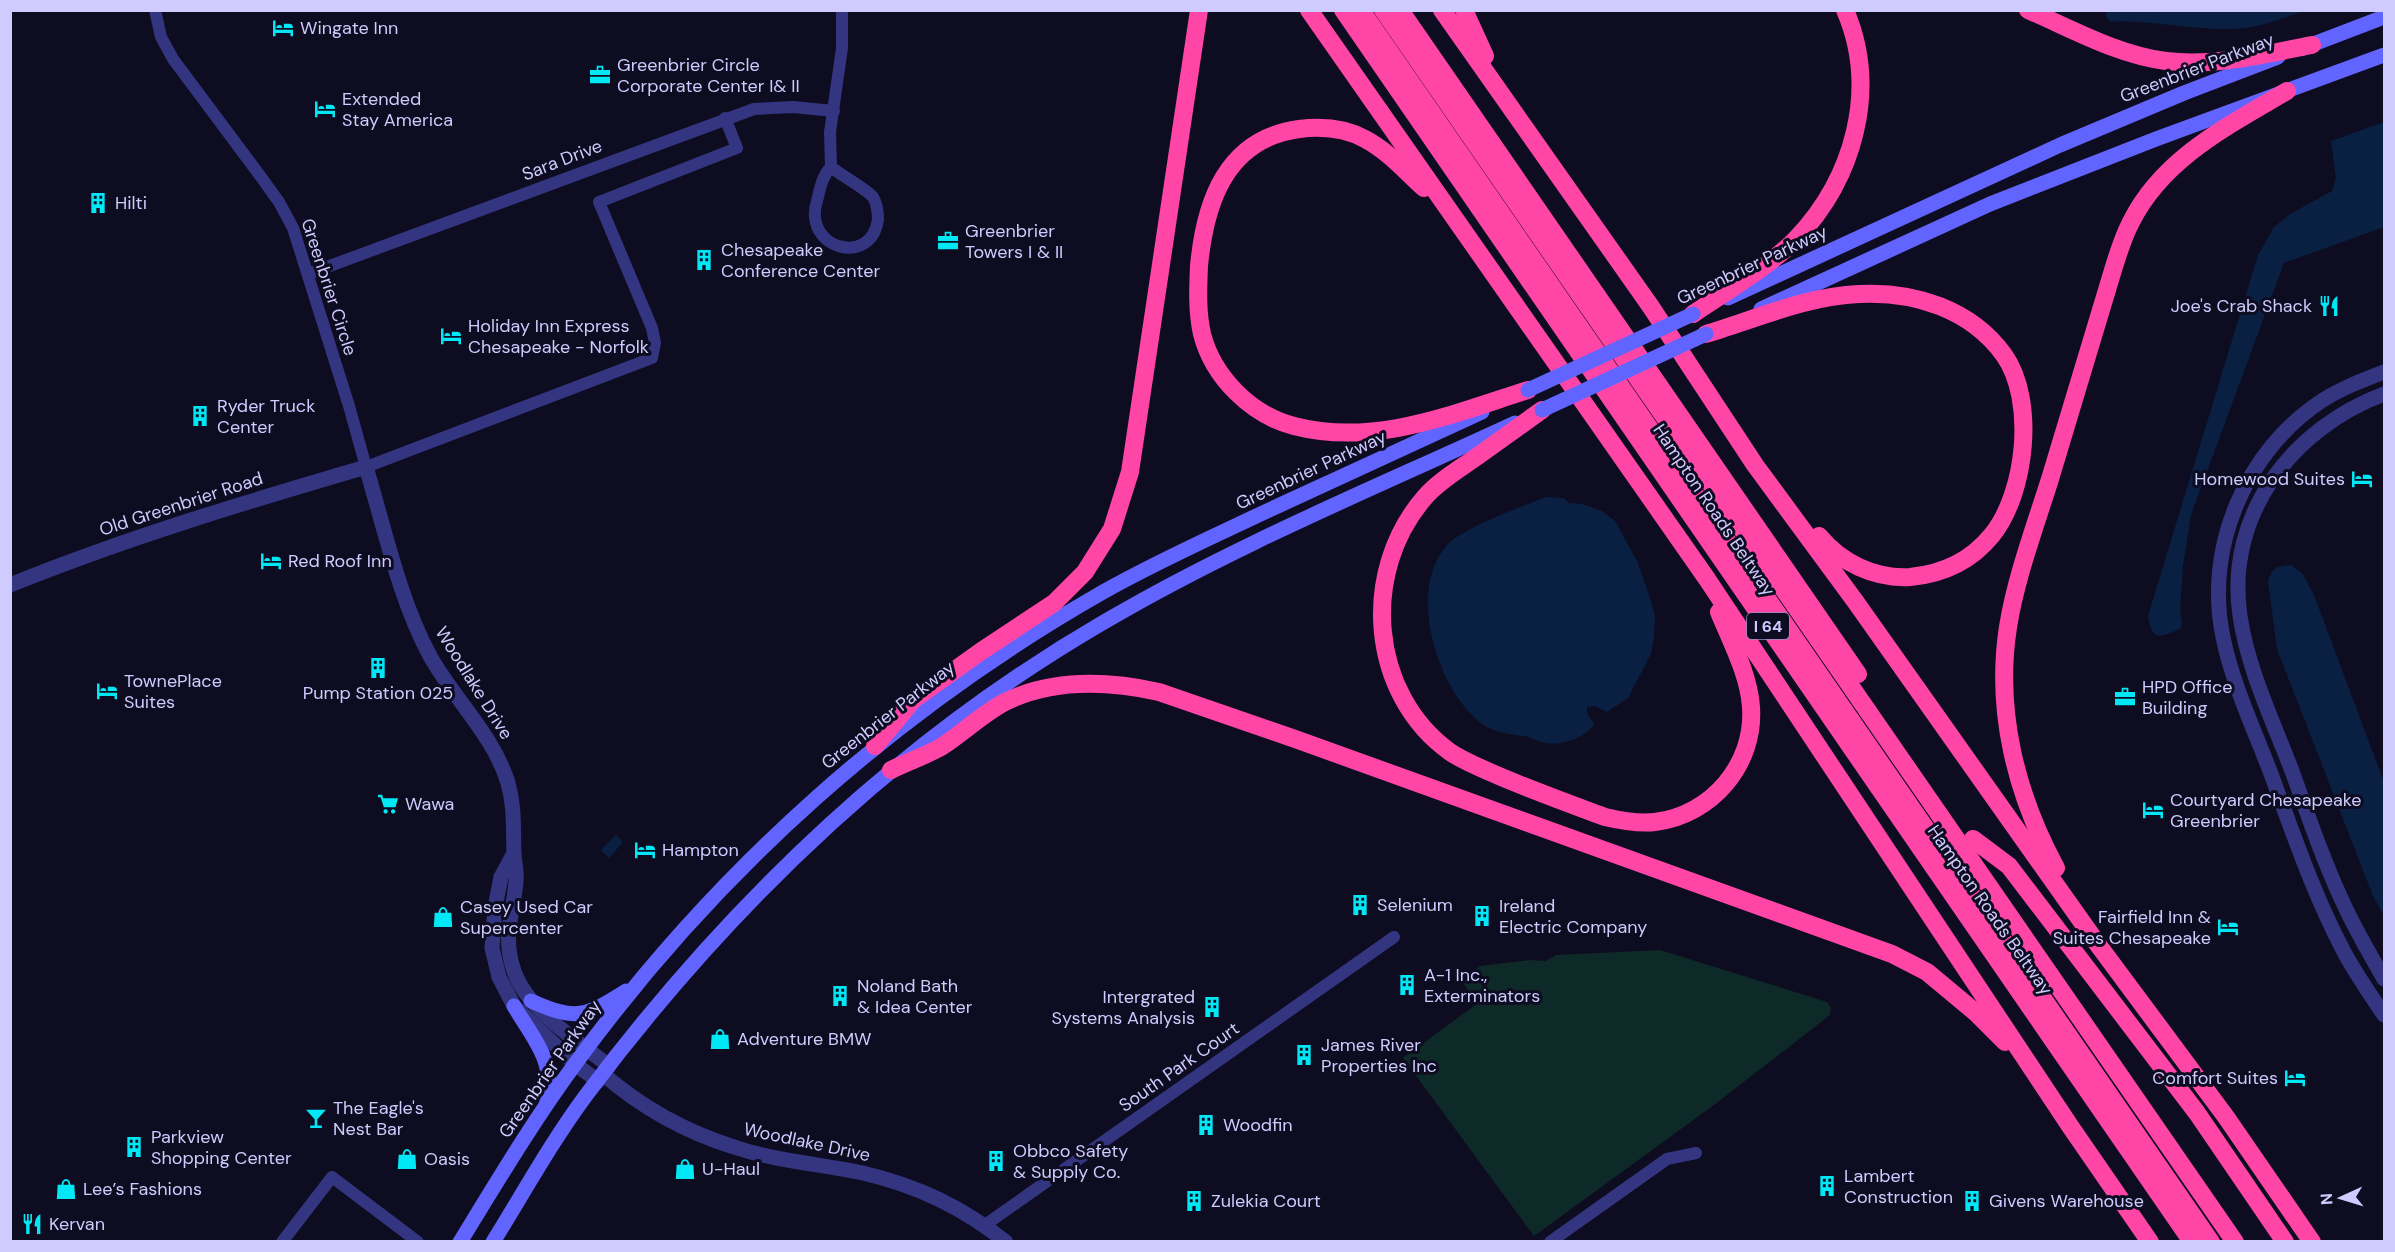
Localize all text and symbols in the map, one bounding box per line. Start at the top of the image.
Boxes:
hotel icon: Wingate Inn [271,16,295,40]
place label: Wingate Inn [300,16,398,40]
street label: Greenbrier Parkway [2117,28,2277,108]
place label: Greenbrier Circle Corporate Center I& II [617,53,800,98]
office icon: Greenbrier Circle Corporate Center I& II [588,63,612,87]
place label: Extended Stay America [342,87,453,132]
hotel icon: Extended Stay America [313,97,337,121]
street label: Sara Drive [518,134,606,186]
building icon: Hilti [86,191,110,215]
place label: Hilti [115,191,147,215]
street label: Greenbrier Circle [296,215,362,359]
place label: Greenbrier Towers I & II [965,219,1063,264]
street label: Greenbrier Parkway [1673,220,1831,310]
office icon: Greenbrier Towers I & II [936,229,960,253]
place label: Chesapeake Conference Center [721,238,881,283]
building icon: Chesapeake Conference Center [692,248,716,272]
place label: Joe's Crab Shack [2171,294,2312,318]
restaurant icon: Joe's Crab Shack [2317,294,2341,318]
place label: Holiday Inn Express Chesapeake - Norfolk [468,314,649,359]
hotel icon: Holiday Inn Express Chesapeake - Norfolk [439,324,463,348]
place label: Ryder Truck Center [217,394,315,439]
building icon: Ryder Truck Center [188,404,212,428]
street label: Hampton Roads Beltway [1647,419,1781,601]
street label: Greenbrier Parkway [1232,425,1390,515]
street label: Old Greenbrier Road [96,466,266,542]
place label: Homewood Suites [2194,467,2345,491]
hotel icon: Homewood Suites [2350,467,2374,491]
hotel icon: Red Roof Inn [259,549,283,573]
place label: Red Roof Inn [288,549,392,573]
road number: I 64 [1747,613,1789,639]
street label: Woodlake Drive [430,622,518,744]
street label: Greenbrier Parkway [816,655,960,775]
building icon: Pump Station 025 [366,656,390,680]
place label: TownePlace Suites [124,669,222,714]
place label: HPD Office Building [2142,675,2233,720]
hotel icon: TownePlace Suites [95,679,119,703]
place label: Pump Station 025 [303,681,453,705]
office icon: HPD Office Building [2113,685,2137,709]
place label: Courtyard Chesapeake Greenbrier [2170,788,2361,833]
supermarket icon: Wawa [376,792,400,816]
place label: Wawa [405,792,454,816]
hotel icon: Courtyard Chesapeake Greenbrier [2141,798,2165,822]
street label: Hampton Roads Beltway [1922,820,2058,1000]
hotel icon: Hampton [633,838,657,862]
place label: Hampton [662,838,739,862]
building icon: Selenium [1348,893,1372,917]
place label: Selenium [1377,893,1453,917]
place label: Ireland Electric Company [1499,894,1647,939]
place label: Casey Used Car Supercenter [460,895,593,940]
building icon: Ireland Electric Company [1470,904,1494,928]
shop icon: Casey Used Car Supercenter [431,905,455,929]
place label: Fairfield Inn & Suites Chesapeake [2053,905,2211,950]
hotel icon: Fairfield Inn & Suites Chesapeake [2216,915,2240,939]
place label: A-1 Inc., Exterminators [1424,963,1540,1008]
building icon: A-1 Inc., Exterminators [1395,973,1419,997]
place label: Noland Bath & Idea Center [857,974,973,1019]
building icon: Noland Bath & Idea Center [828,984,852,1008]
place label: Intergrated Systems Analysis [1052,985,1195,1030]
street label: Greenbrier Parkway [493,995,607,1143]
building icon: Intergrated Systems Analysis [1200,995,1224,1019]
street label: South Park Court [1114,1017,1244,1117]
shop icon: Adventure BMW [708,1027,732,1051]
place label: Adventure BMW [737,1027,871,1051]
place label: James River Properties Inc [1321,1033,1437,1078]
building icon: James River Properties Inc [1292,1043,1316,1067]
place label: Comfort Suites [2152,1066,2278,1090]
hotel icon: Comfort Suites [2283,1066,2307,1090]
place label: The Eagle's Nest Bar [333,1096,424,1141]
bar icon: The Eagle's Nest Bar [304,1106,328,1130]
building icon: Woodfin [1194,1113,1218,1137]
place label: Woodfin [1223,1113,1293,1137]
street label: Woodlake Drive [741,1117,873,1167]
place label: Parkview Shopping Center [151,1125,292,1170]
building icon: Parkview Shopping Center [122,1135,146,1159]
place label: Obbco Safety & Supply Co. [1013,1139,1128,1184]
shop icon: Oasis [395,1147,419,1171]
place label: Oasis [424,1147,470,1171]
building icon: Obbco Safety & Supply Co. [984,1149,1008,1173]
shop icon: U-Haul [673,1157,697,1181]
place label: U-Haul [702,1157,760,1181]
place label: Lambert Construction [1844,1164,1953,1209]
north arrow [2311,1168,2371,1228]
building icon: Lambert Construction [1815,1174,1839,1198]
shop icon: Lee’s Fashions [54,1177,78,1201]
place label: Lee’s Fashions [83,1177,202,1201]
building icon: Zulekia Court [1182,1189,1206,1213]
place label: Zulekia Court [1211,1189,1321,1213]
building icon: Givens Warehouse [1960,1189,1984,1213]
place label: Givens Warehouse [1989,1189,2144,1213]
text: N [2316,1192,2337,1206]
restaurant icon: Kervan [20,1212,44,1236]
place label: Kervan [49,1212,105,1236]

